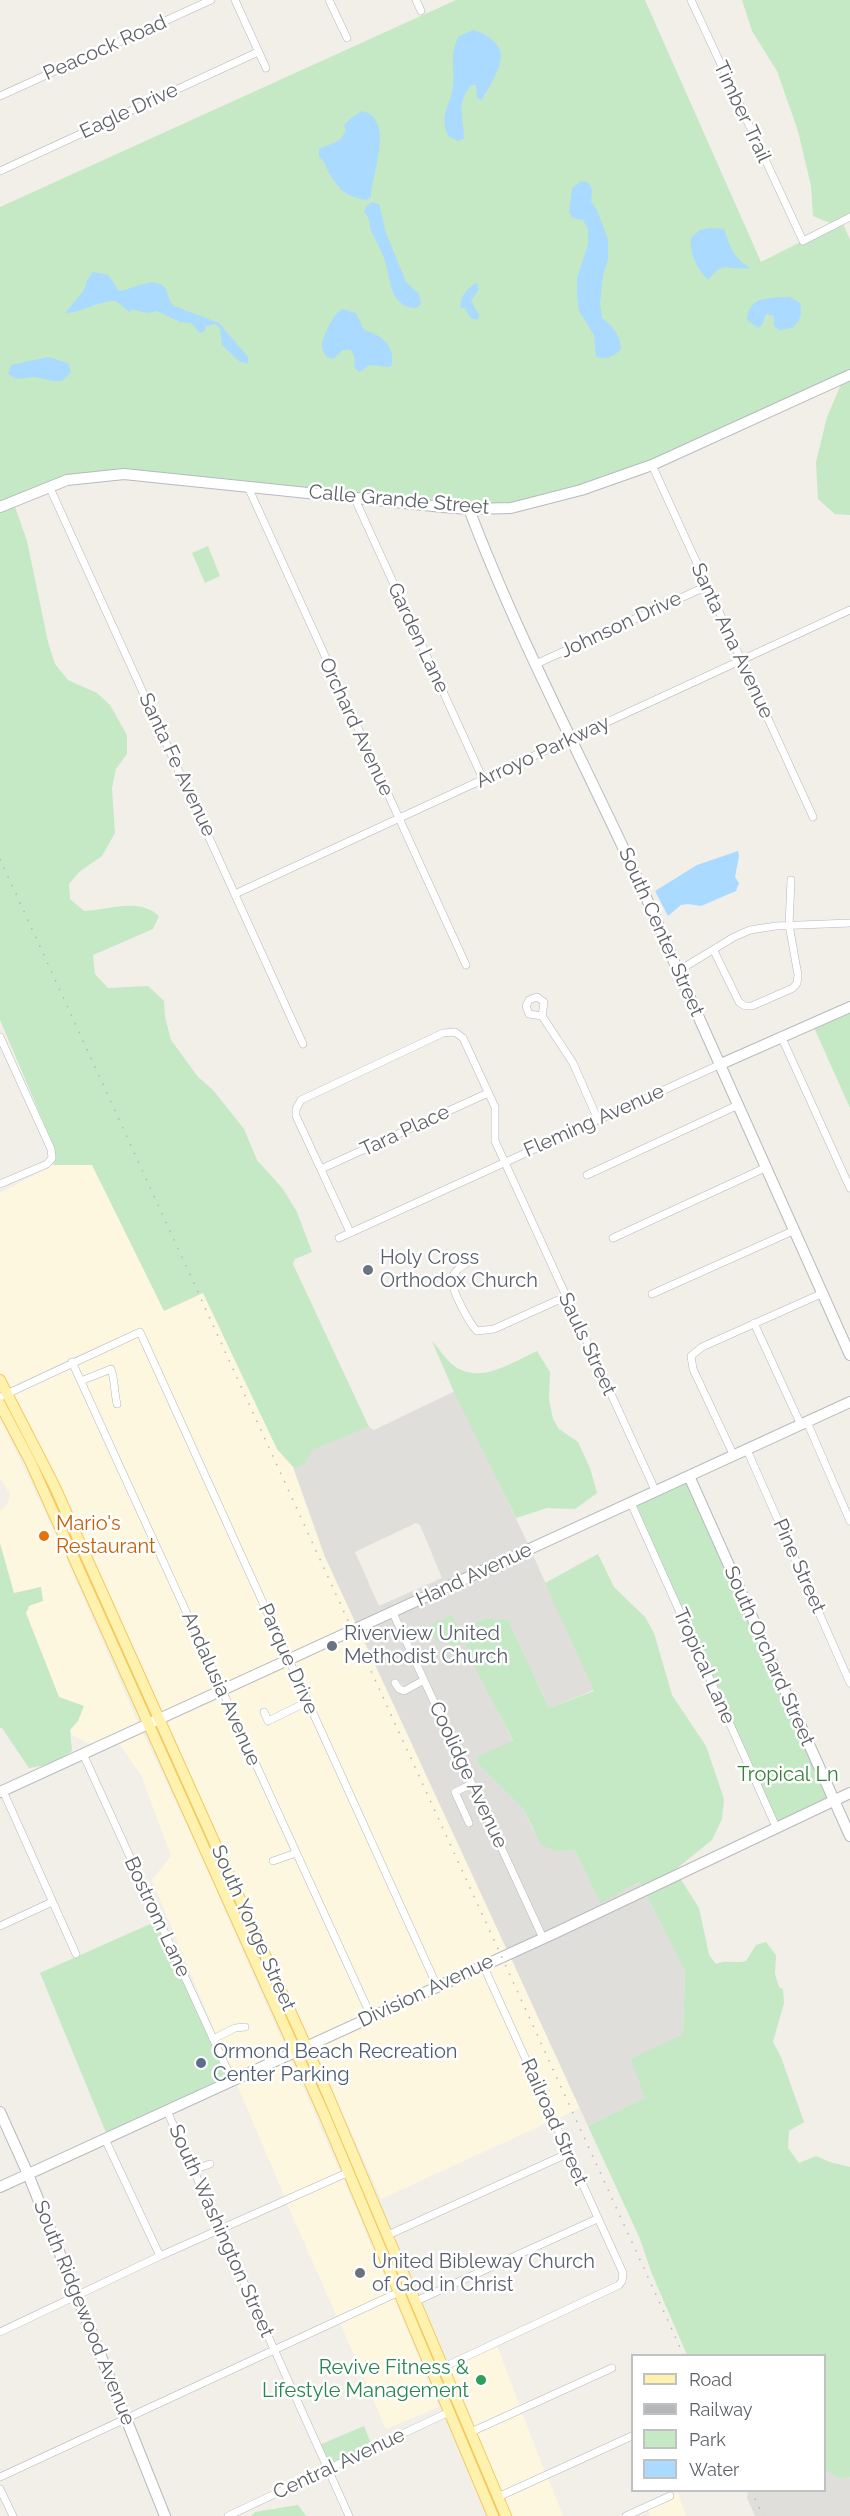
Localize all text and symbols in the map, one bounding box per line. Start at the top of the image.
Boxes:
street label: Peacock Road [40,10,170,86]
street label: Timber Trail [708,57,776,167]
street label: Eagle Drive [76,78,182,144]
street label: Calle Grande Street [308,480,490,520]
street label: Santa Ana Avenue [685,559,779,723]
street label: Garden Lane [382,579,454,697]
street label: Johnson Drive [557,587,685,663]
street label: Orchard Avenue [314,654,398,800]
street label: Santa Fe Avenue [133,689,221,841]
street label: Arroyo Parkway [472,711,614,793]
street label: South Center Street [613,844,709,1020]
street label: Fleming Avenue [520,1079,668,1163]
street label: Tara Place [357,1100,453,1162]
place label: Holy Cross Orthodox Church [380,1246,538,1293]
marker: Holy Cross Orthodox Church [361,1263,375,1277]
street label: Sauls Street [553,1289,621,1399]
place label: Mario's Restaurant [56,1512,156,1559]
street label: Pine Street [768,1515,830,1617]
marker: Mario's Restaurant [37,1529,51,1543]
street label: Hand Avenue [412,1538,536,1612]
street label: South Orchard Street [719,1562,819,1750]
street label: Parque Drive [253,1600,323,1718]
street label: Tropical Lane [668,1604,740,1728]
street label: Andalusia Avenue [176,1608,266,1770]
place label: Riverview United Methodist Church [344,1622,508,1669]
marker: Riverview United Methodist Church [325,1639,339,1653]
street label: Coolidge Avenue [423,1698,513,1852]
park label: Tropical Ln [737,1763,839,1787]
street label: South Yonge Street [206,1841,300,2015]
street label: Bostrom Lane [119,1853,195,1981]
street label: Division Avenue [355,1949,497,2033]
place label: Ormond Beach Recreation Center Parking [213,2040,457,2087]
street label: Railroad Street [515,2055,593,2189]
marker: Ormond Beach Recreation Center Parking [194,2056,208,2070]
street label: South Washington Street [163,2121,279,2341]
street label: South Ridgewood Avenue [28,2197,140,2429]
place label: United Bibleway Church of God in Christ [372,2250,595,2297]
marker: United Bibleway Church of God in Christ [353,2266,367,2280]
legend [631,2354,826,2492]
place label: Revive Fitness & Lifestyle Management [262,2356,469,2403]
text: Road [689,2369,732,2390]
marker: Revive Fitness & Lifestyle Management [474,2373,488,2387]
text: Railway [689,2399,753,2420]
street label: Central Avenue [269,2423,409,2505]
text: Park [689,2429,726,2450]
text: Water [689,2459,739,2480]

